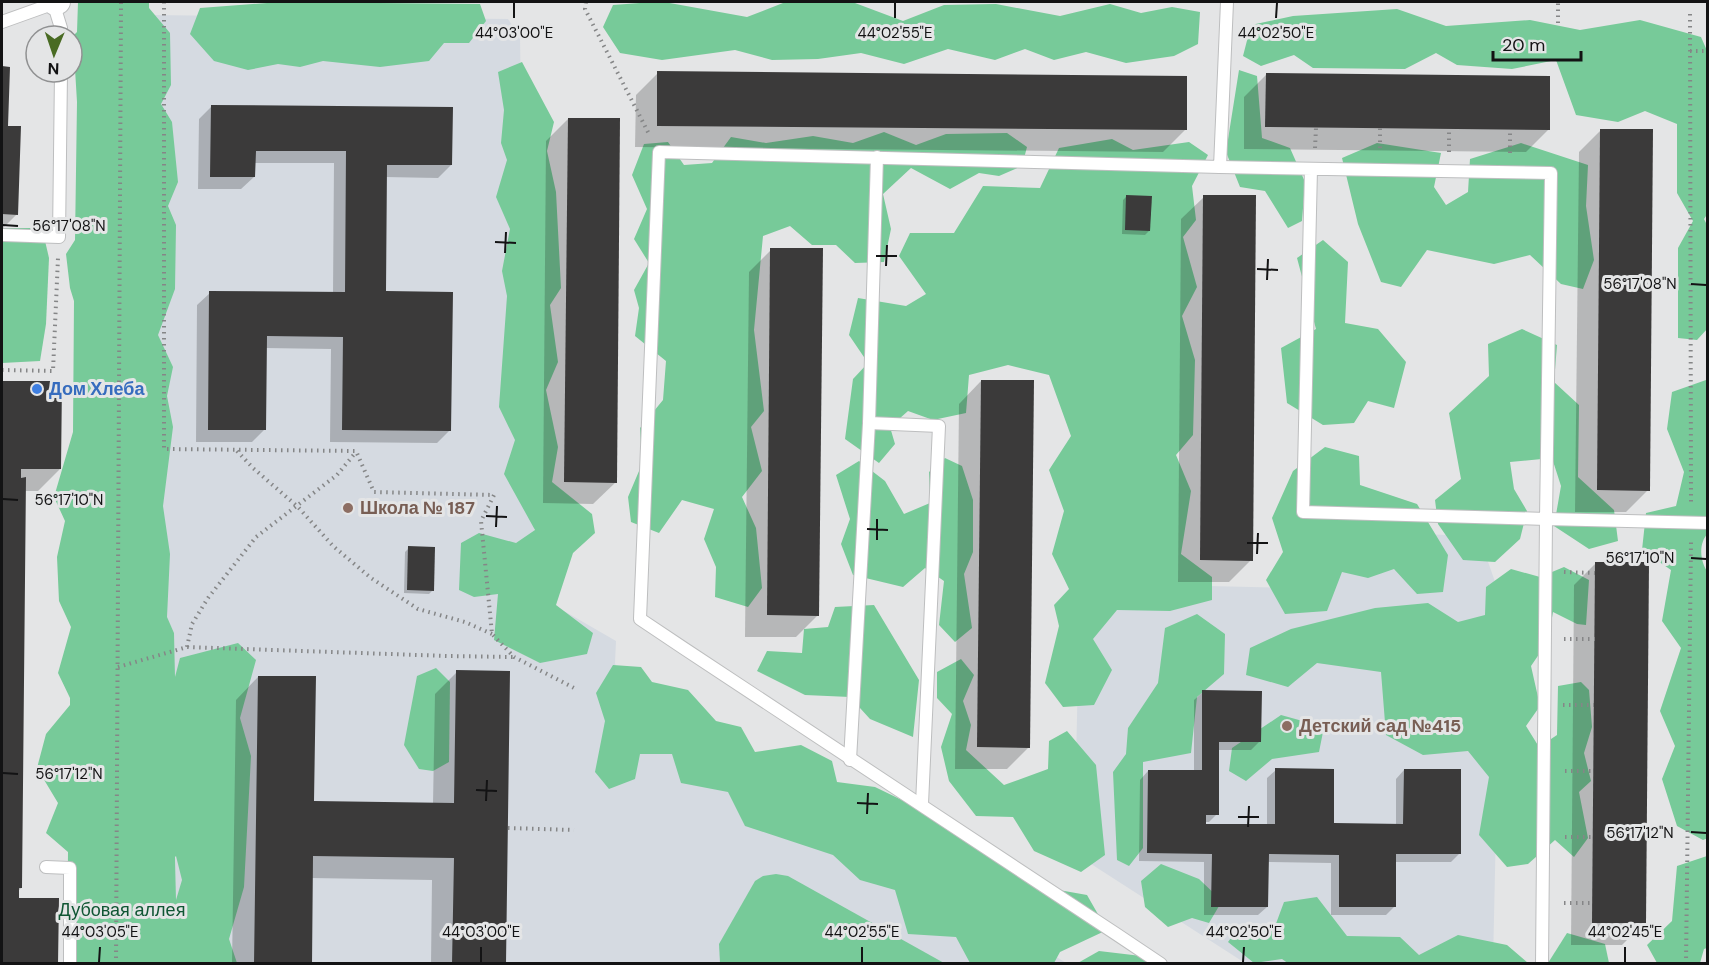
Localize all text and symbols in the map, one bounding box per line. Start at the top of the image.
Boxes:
text: 44°03'00"E [475,23,553,43]
text: 44°02'55"E [858,23,932,43]
text: 44°02'50"E [1238,23,1314,43]
north arrow [24,24,84,84]
scale bar [1493,24,1582,62]
text: 20 m [1502,33,1545,57]
text: N [47,58,60,79]
text: 56°17'08"N [32,216,106,236]
text: 56°17'08"N [1603,274,1677,294]
place label: Дом Хлеба [49,377,145,401]
marker: Дом Хлеба [30,382,44,396]
text: 56°17'10"N [35,490,103,510]
place label: Школа № 187 [360,496,475,520]
marker: Школа № 187 [341,501,355,515]
text: 56°17'10"N [1606,548,1674,568]
place label: Детский сад №415 [1299,714,1461,738]
marker: Детский сад №415 [1280,719,1294,733]
text: 56°17'12"N [35,764,103,784]
text: 56°17'12"N [1606,823,1674,843]
park label: Дубовая аллея [59,898,185,922]
text: 44°03'05"E [62,922,138,942]
text: 44°03'00"E [442,922,520,942]
text: 44°02'55"E [825,922,899,942]
text: 44°02'50"E [1206,922,1282,942]
text: 44°02'45"E [1588,922,1662,942]

